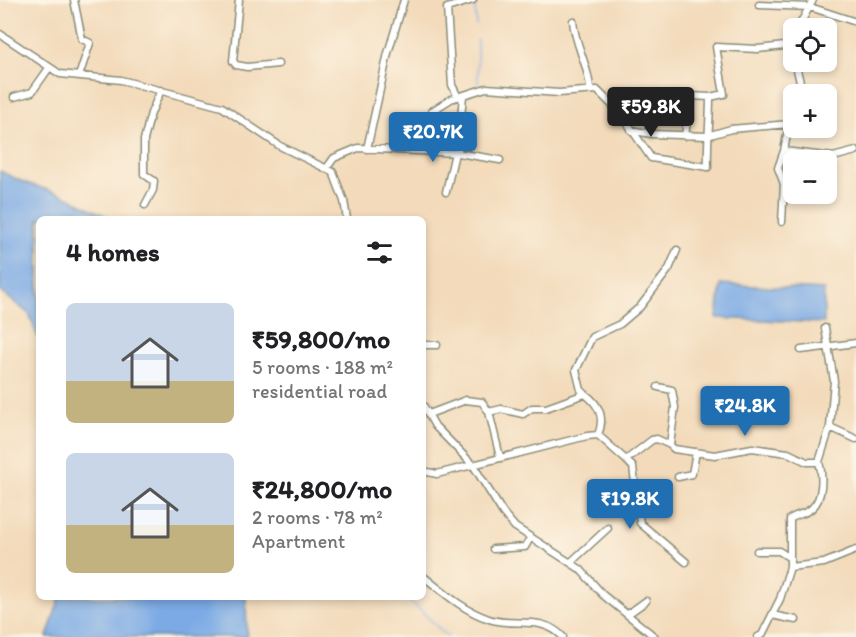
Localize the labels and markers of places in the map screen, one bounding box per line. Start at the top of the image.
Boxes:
pin: ₹59.8K [602,87,700,138]
pin: ₹20.7K [384,112,482,163]
pin: ₹24.8K [696,386,794,437]
pin: ₹19.8K [581,479,679,530]

